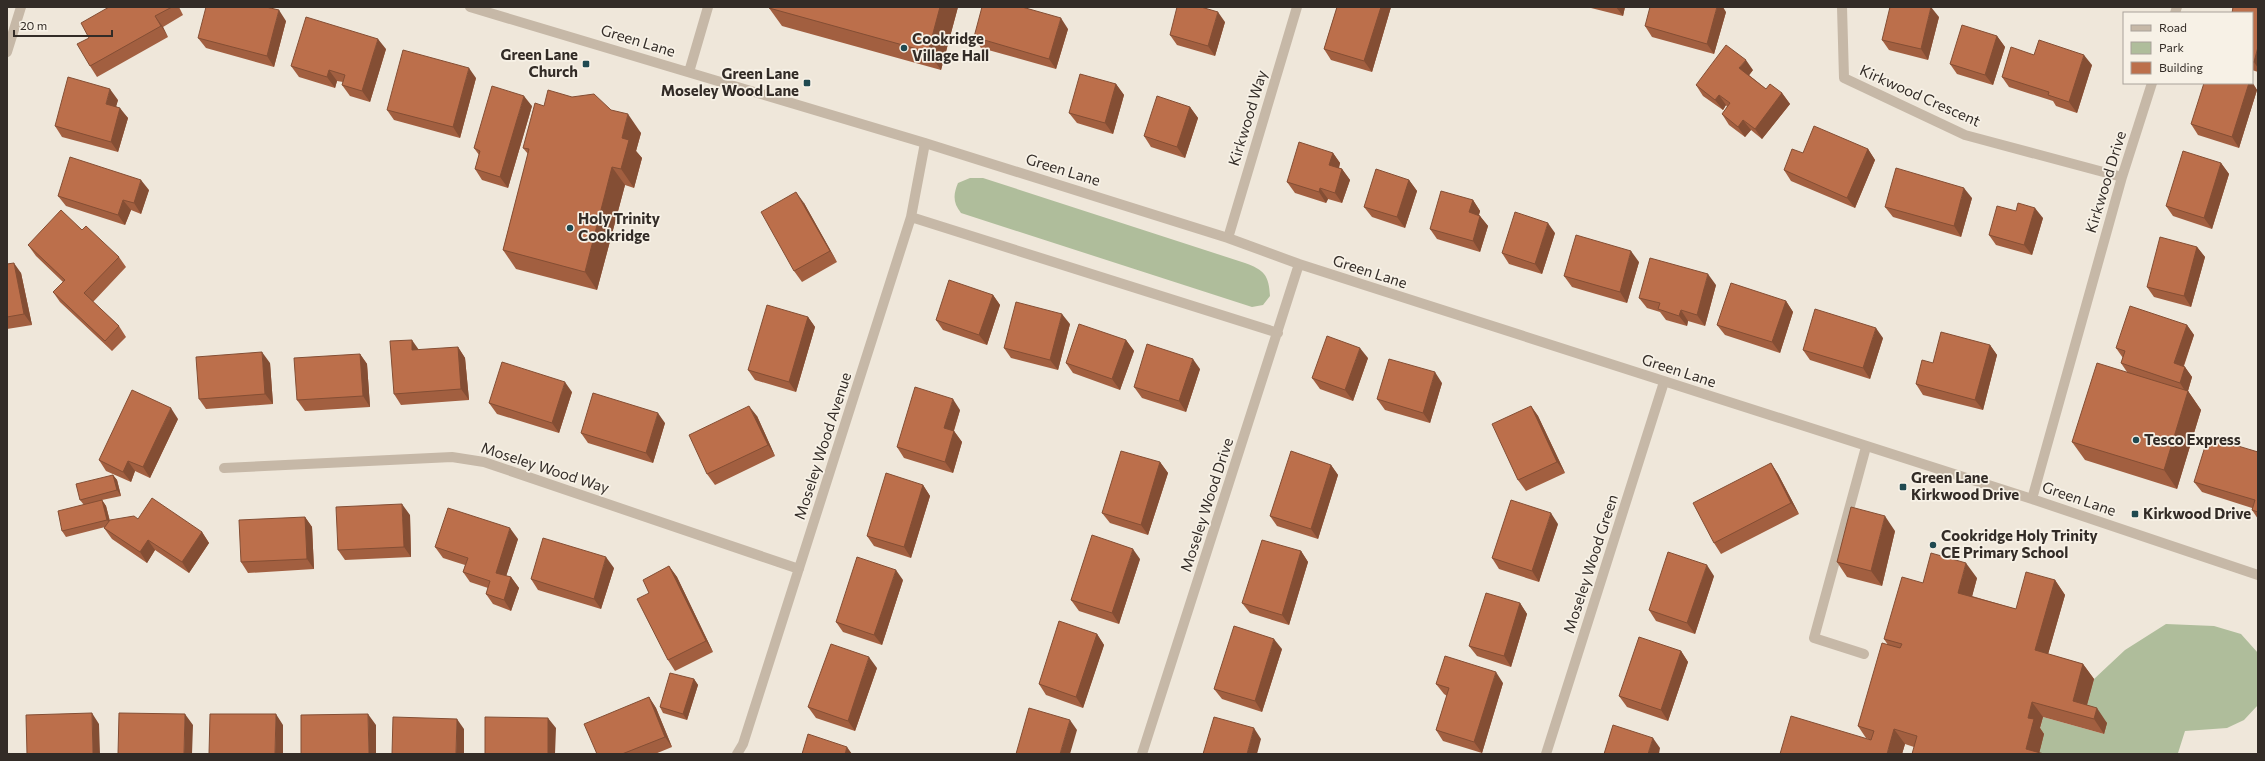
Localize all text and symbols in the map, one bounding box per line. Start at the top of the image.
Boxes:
scale bar [14,12,112,38]
legend [2123,12,2253,84]
text: 20 m [20,18,47,32]
street label: Green Lane [599,20,678,60]
text: Road [2159,20,2187,34]
place label: Cookridge Village Hall [912,29,989,64]
text: Park [2159,40,2185,54]
marker: Cookridge Village Hall [899,43,909,53]
place label: Green Lane Church [501,45,578,80]
marker: Green Lane Church [581,59,591,69]
street label: Kirkwood Crescent [1857,60,1983,130]
text: Building [2159,60,2203,74]
place label: Green Lane Moseley Wood Lane [661,64,799,99]
street label: Kirkwood Way [1224,67,1270,168]
marker: Green Lane Moseley Wood Lane [802,78,812,88]
street label: Kirkwood Drive [2081,129,2129,235]
street label: Green Lane [1024,149,1103,189]
place label: Holy Trinity Cookridge [578,209,661,244]
marker: Holy Trinity Cookridge [565,223,575,233]
street label: Green Lane [1331,251,1410,292]
street label: Green Lane [1640,350,1719,391]
street label: Moseley Wood Avenue [790,370,854,522]
place label: Tesco Express [2144,430,2241,448]
street label: Moseley Wood Drive [1176,435,1236,574]
marker: Tesco Express [2131,435,2141,445]
street label: Moseley Wood Way [479,438,612,496]
place label: Green Lane Kirkwood Drive [1911,468,2019,503]
street label: Green Lane [2040,477,2119,519]
marker: Green Lane Kirkwood Drive [1898,482,1908,492]
street label: Moseley Wood Green [1559,492,1621,635]
place label: Kirkwood Drive [2143,504,2251,522]
marker: Kirkwood Drive [2130,509,2140,519]
place label: Cookridge Holy Trinity CE Primary School [1941,526,2098,561]
marker: Cookridge Holy Trinity CE Primary School [1928,540,1938,550]

